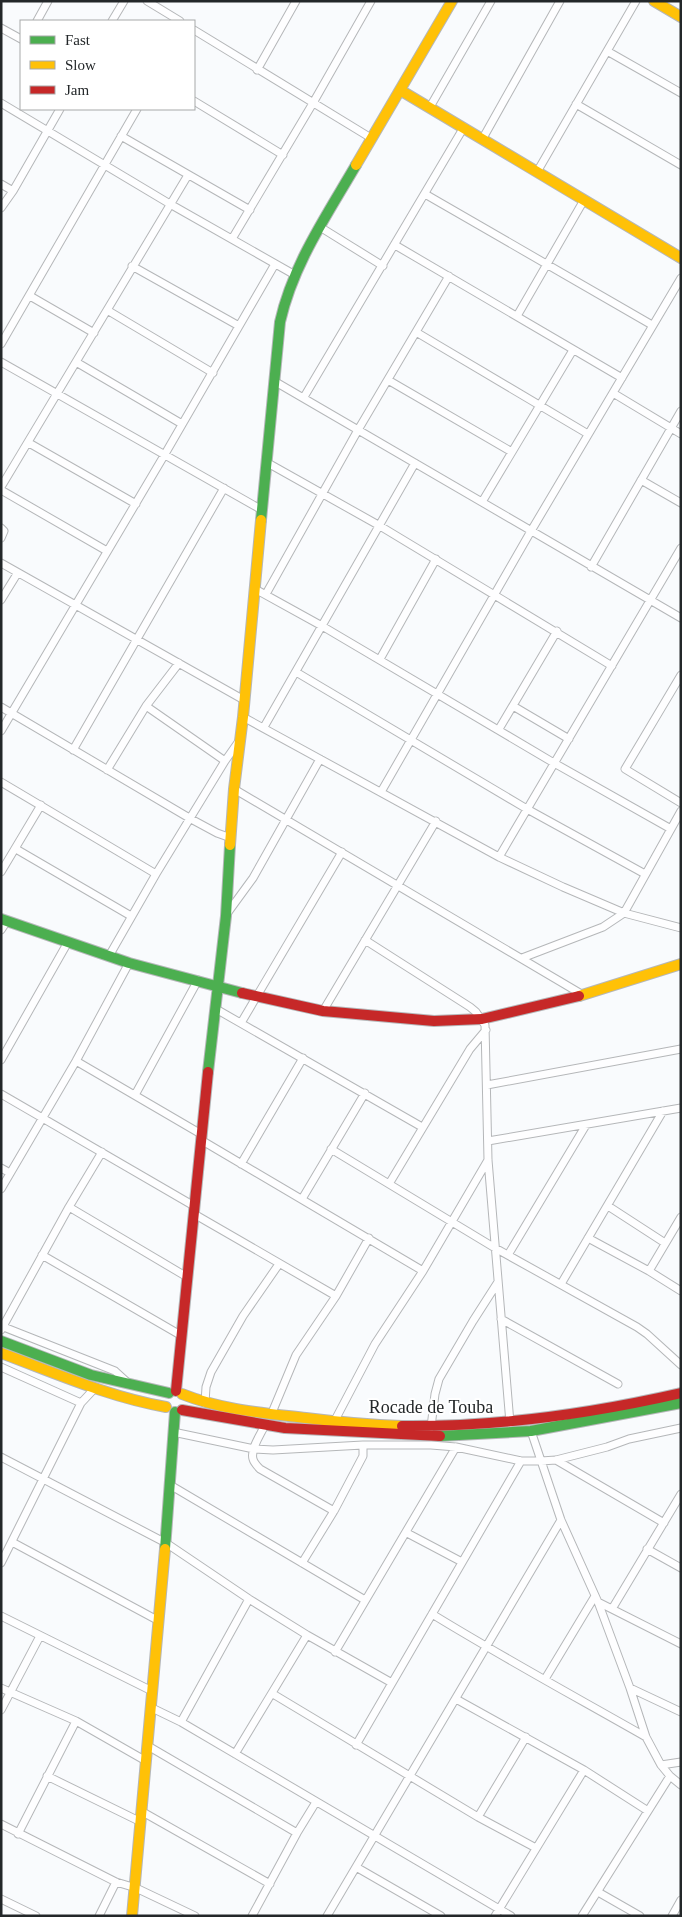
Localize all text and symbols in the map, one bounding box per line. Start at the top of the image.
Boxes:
legend [20,20,195,110]
text: Fast [65,32,91,48]
text: Slow [65,57,96,73]
text: Jam [65,82,89,98]
street label: Rocade de Touba [369,1397,493,1417]

